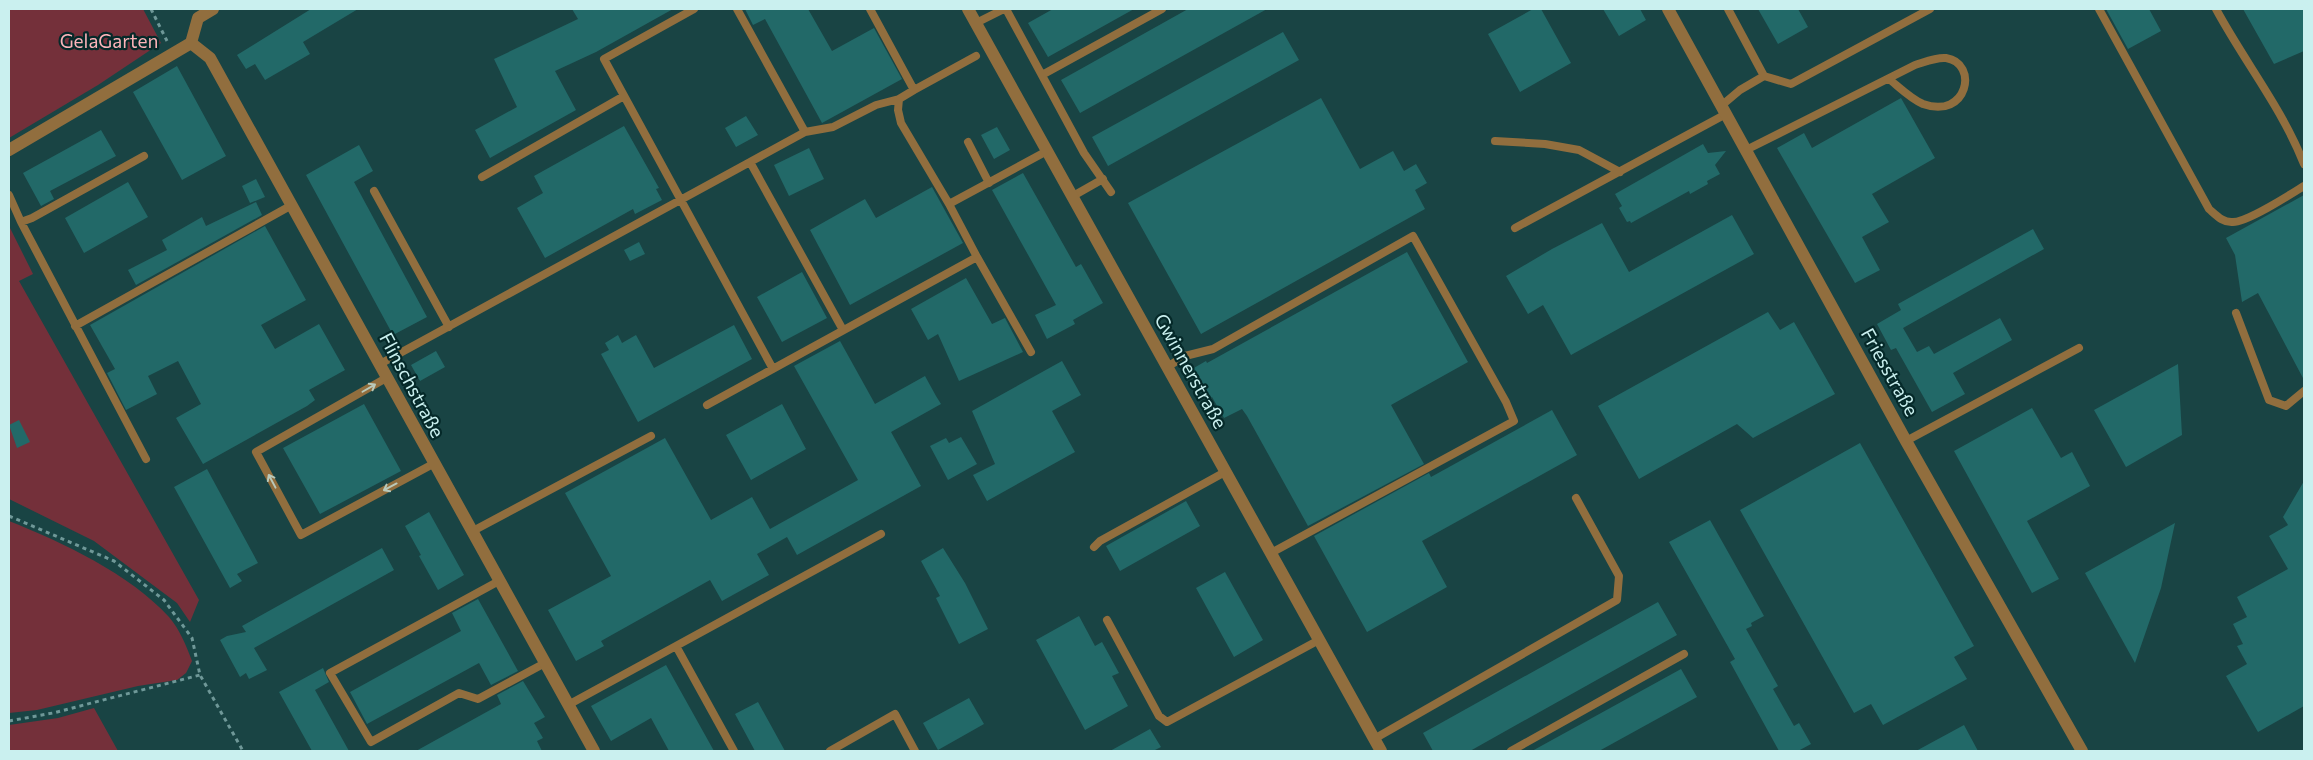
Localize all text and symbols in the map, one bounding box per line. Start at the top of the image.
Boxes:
park label: GelaGarten [60,29,158,52]
street label: Gwinnerstraße [1150,309,1233,432]
street label: Friesstraße [1857,324,1924,420]
street label: Flinschstraße [375,328,450,441]
one-way arrow [361,383,376,393]
one-way arrow [267,474,277,489]
one-way arrow [383,483,398,492]

